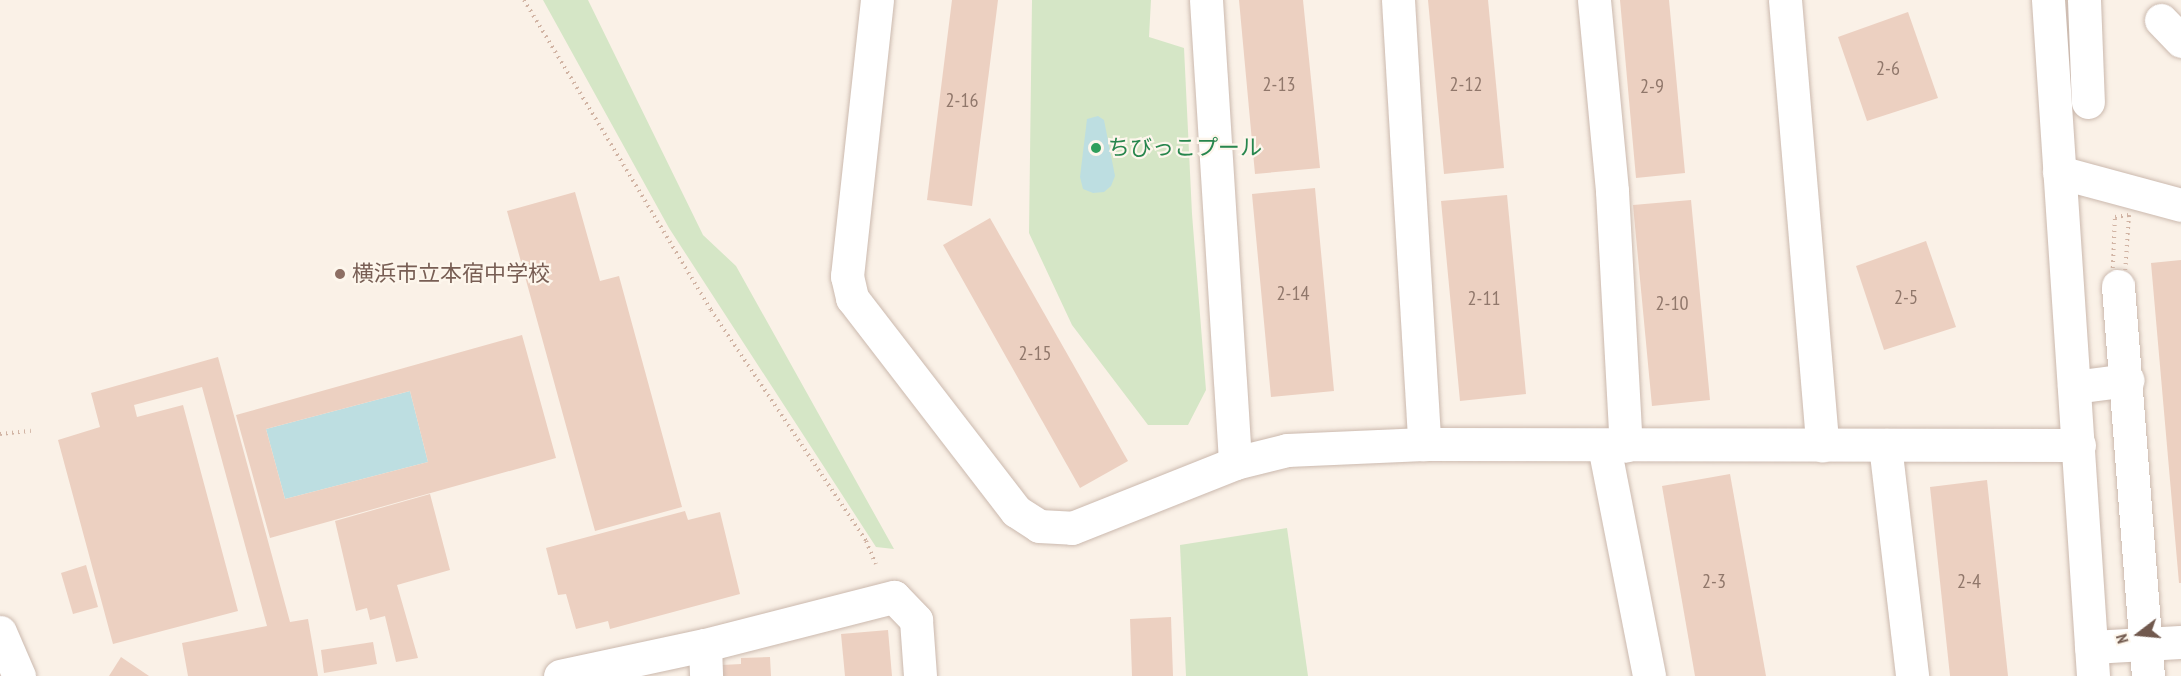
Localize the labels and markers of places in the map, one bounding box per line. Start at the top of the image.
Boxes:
place label: ちびっこプール [1108,135,1262,161]
marker: ちびっこプール [1089,141,1103,155]
place label: 横浜市立本宿中学校 [352,261,550,287]
marker: 横浜市立本宿中学校 [333,267,347,281]

